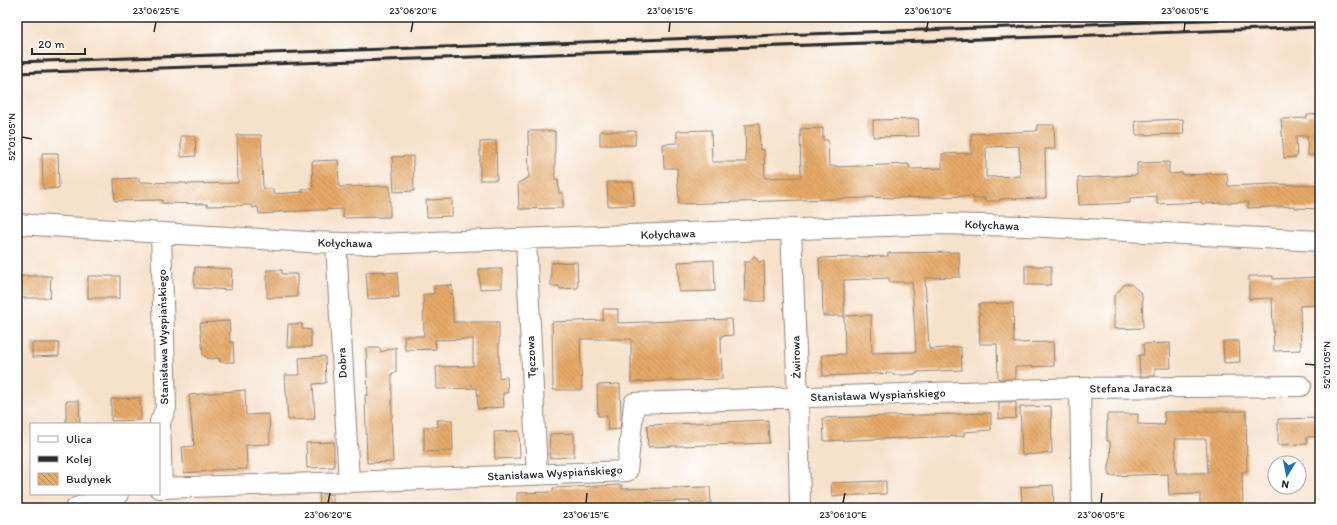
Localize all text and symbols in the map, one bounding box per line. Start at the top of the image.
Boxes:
text: 23°06'25"E [133,4,180,17]
text: 23°06'20"E [389,4,437,17]
text: 23°06'15"E [647,4,693,17]
text: 23°06'10"E [905,4,952,17]
text: 23°06'05"E [1161,4,1209,17]
scale bar [32,30,85,56]
text: 20 m [38,37,65,51]
text: 52°01'05"N [5,113,18,161]
street label: Kołychawa [964,217,1020,233]
street label: Kołychawa [640,226,696,242]
street label: Kołychawa [317,236,373,250]
street label: Stanisława Wyspiańskiego [155,269,171,405]
street label: Żwirowa [788,334,804,379]
street label: Tęczowa [523,335,539,379]
text: 52°01'05"N [1320,341,1333,389]
street label: Dobra [334,347,350,379]
street label: Stefana Jaracza [1089,380,1173,396]
street label: Stanisława Wyspiańskiego [810,386,946,404]
legend [30,423,160,495]
text: Ulica [66,432,92,446]
text: Kolej [66,452,92,466]
north arrow [1267,455,1307,495]
street label: Stanisława Wyspiańskiego [487,462,623,484]
text: Budynek [66,472,112,486]
text: N [1281,477,1290,491]
text: 23°06'20"E [304,508,352,521]
text: 23°06'15"E [563,508,609,521]
text: 23°06'10"E [820,508,867,521]
text: 23°06'05"E [1077,508,1125,521]

